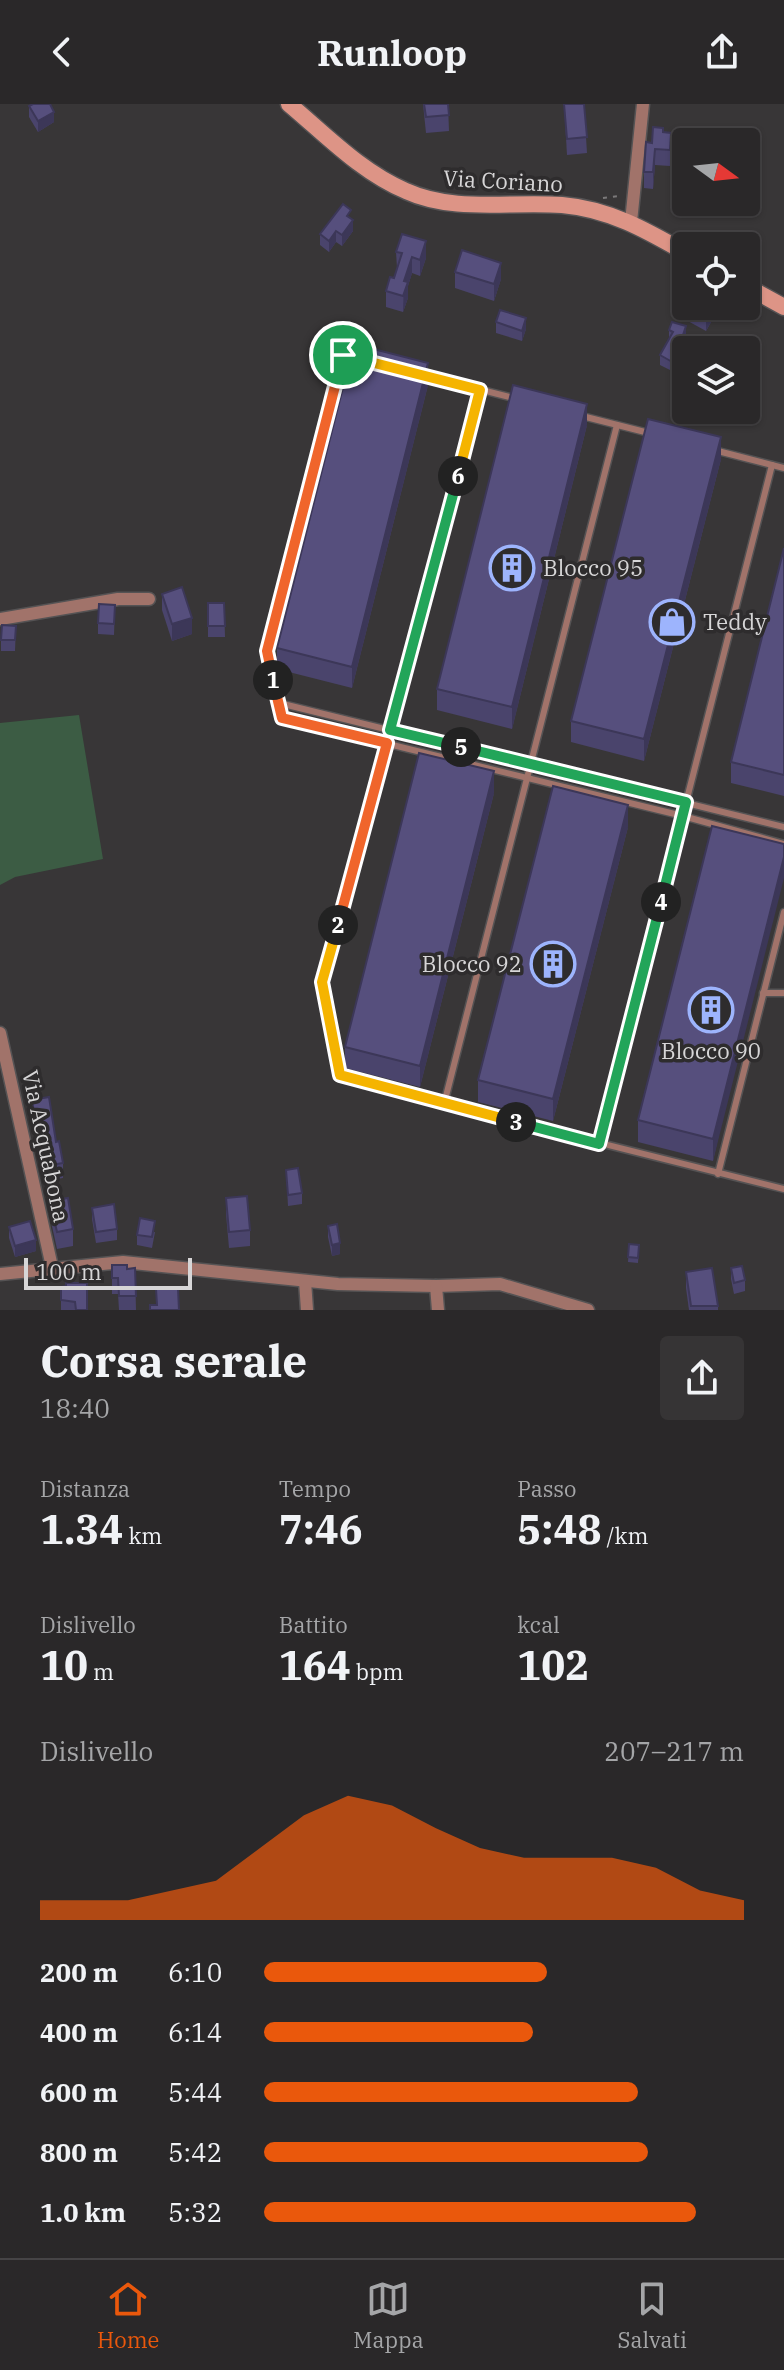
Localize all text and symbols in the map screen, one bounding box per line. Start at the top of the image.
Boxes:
text: Runloop [317,29,467,76]
icon: back [40,30,84,74]
icon: share [700,30,744,74]
north arrow [672,128,760,216]
map controls [672,128,760,424]
street label: Via Coriano [442,163,564,198]
button: locate [672,232,760,320]
pin [309,321,377,389]
icon: arrive [321,333,365,377]
button: layers [672,336,760,424]
pin: 6 [438,456,478,496]
text: 6 [451,461,465,490]
building icon: Blocco 95 [488,544,536,592]
place label: Blocco 95 [543,553,643,582]
shop icon: Teddy [648,598,696,646]
place label: Teddy [703,607,767,636]
pin: 1 [253,660,293,700]
text: 1 [266,665,280,694]
pin: 5 [441,727,481,767]
text: 5 [454,732,468,761]
pin: 4 [641,882,681,922]
text: 4 [654,887,668,916]
pin: 2 [318,905,358,945]
text: 2 [331,910,345,939]
building icon: Blocco 92 [529,940,577,988]
place label: Blocco 92 [422,949,522,978]
building icon: Blocco 90 [687,986,735,1034]
place label: Blocco 90 [661,1036,761,1065]
street label: Via Acquabona [16,1067,77,1225]
pin: 3 [496,1102,536,1142]
text: 3 [509,1107,523,1136]
scale bar [24,1254,192,1290]
text: 100 m [36,1257,102,1286]
text: Corsa serale [40,1332,307,1389]
button: share [660,1336,744,1420]
text: 18:40 [40,1391,110,1425]
text: Distanza [40,1474,130,1503]
text: Tempo [279,1474,351,1503]
text: Passo [517,1474,577,1503]
text: 1.34 [40,1503,123,1555]
text: 7:46 [279,1503,363,1555]
text: 5:48 [517,1503,601,1555]
text: km [123,1521,162,1550]
text: /km [601,1521,648,1550]
text: Dislivello [40,1610,136,1639]
text: Battito [279,1610,348,1639]
text: kcal [517,1610,560,1639]
text: 10 [40,1639,88,1691]
text: 164 [279,1639,351,1691]
text: 102 [517,1639,589,1691]
text: m [88,1657,114,1686]
text: bpm [351,1657,403,1686]
text: Dislivello [40,1734,153,1768]
text: 207–217 m [604,1734,744,1768]
text: 200 m [40,1955,118,1989]
text: 6:10 [168,1955,222,1989]
text: 400 m [40,2015,118,2049]
text: 6:14 [168,2015,222,2049]
text: 600 m [40,2075,118,2109]
text: 5:44 [168,2075,222,2109]
text: 800 m [40,2135,118,2169]
text: 5:42 [168,2135,222,2169]
text: 1.0 km [40,2195,126,2229]
text: 5:32 [168,2195,222,2229]
tab: Home [97,2277,159,2354]
tab: Mappa [353,2277,424,2354]
tab: Salvati [618,2277,687,2354]

